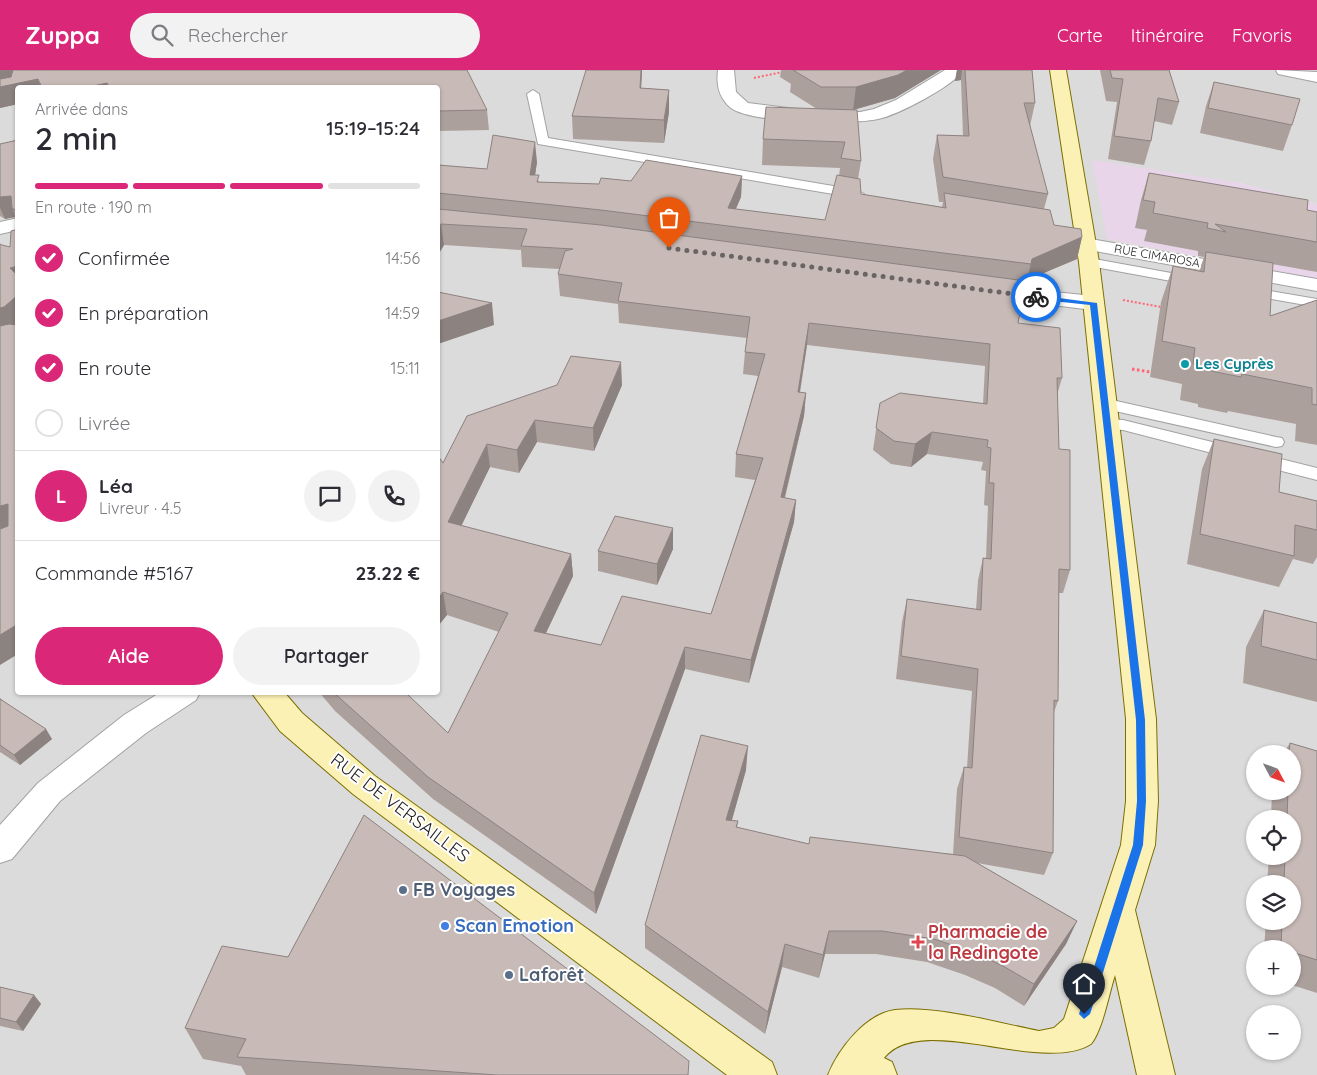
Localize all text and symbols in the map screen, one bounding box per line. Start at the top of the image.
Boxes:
search box [130,13,480,58]
text: Zuppa [25,20,100,50]
icon: search [148,21,176,49]
text: Rechercher [188,23,288,47]
text: Carte [1057,24,1103,47]
text: Itinéraire [1131,24,1204,47]
text: Favoris [1232,24,1292,47]
text: Arrivée dans [35,99,128,119]
text: 15:19–15:24 [326,116,420,140]
text: 2 min [35,118,118,158]
text: En route · 190 m [35,197,152,217]
pin [648,197,690,248]
icon: bag [655,204,683,232]
street label: RUE CIMAROSA [1113,241,1201,270]
icon: check [35,244,63,272]
text: Confirmée [78,246,170,270]
text: 14:56 [386,248,420,268]
courier [1011,272,1061,322]
icon: bike [1022,283,1050,311]
icon: check [35,299,63,327]
text: En préparation [78,301,209,325]
text: 14:59 [385,303,420,323]
icon: check [35,354,63,382]
place label: Les Cyprès [1195,354,1274,373]
text: En route [78,356,151,380]
text: 15:11 [391,358,420,378]
marker: Les Cyprès [1179,358,1191,370]
text: Livrée [78,411,131,435]
button: chat [304,470,356,522]
button: phone [368,470,420,522]
text: Léa [99,474,133,498]
text: L [56,484,66,508]
text: Livreur · 4.5 [99,498,181,518]
text: Commande #5167 [35,561,193,585]
text: 23.22 € [355,561,420,585]
button: Aide [35,627,223,685]
button: Partager [233,627,420,685]
north arrow [1246,745,1301,800]
map controls [1246,745,1301,1060]
street label: RUE DE VERSAILLES [326,748,474,867]
button: locate [1246,810,1301,865]
button: layers [1246,875,1301,930]
place label: FB Voyages [413,878,516,901]
marker: FB Voyages [397,884,409,896]
place label: Scan Emotion [455,914,574,937]
marker: Scan Emotion [439,920,451,932]
place label: Pharmacie de la Redingote [928,920,1048,964]
marker: Pharmacie de la Redingote [912,936,924,948]
button: + [1246,940,1301,995]
place label: Laforêt [519,963,584,986]
pin [1063,963,1105,1014]
marker: Laforêt [503,969,515,981]
icon: home [1070,970,1098,998]
button: − [1246,1005,1301,1060]

